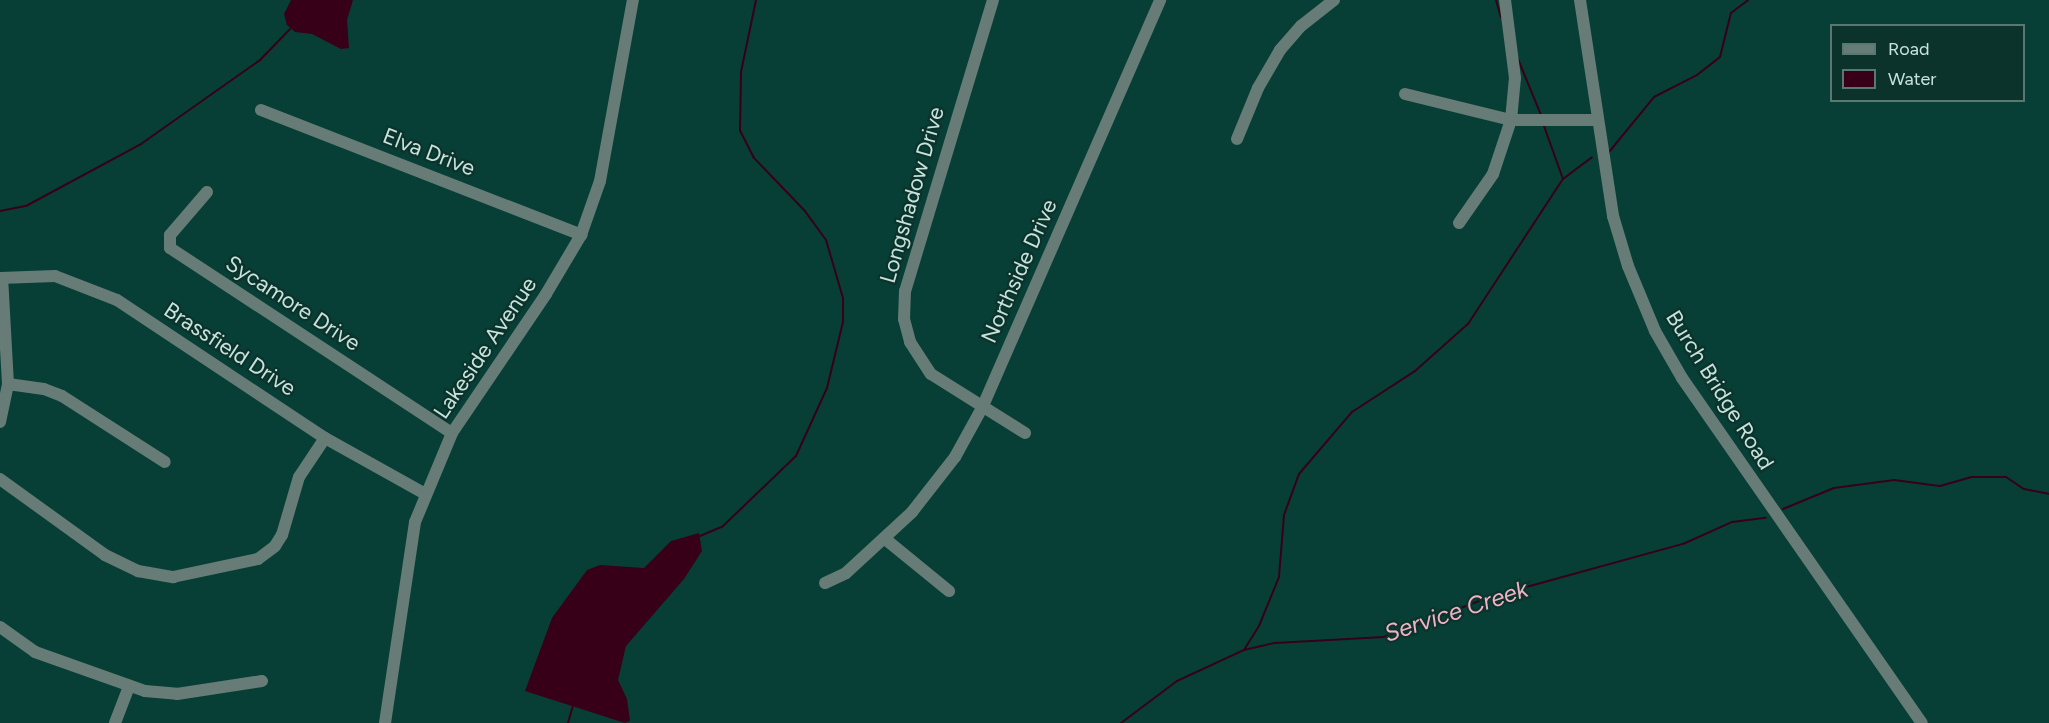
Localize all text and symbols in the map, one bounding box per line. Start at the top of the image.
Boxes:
legend [1830,24,2025,102]
text: Road [1888,38,1929,60]
text: Water [1888,68,1936,90]
street label: Longshadow Drive [874,104,950,286]
street label: Elva Drive [379,122,479,182]
street label: Northside Drive [976,195,1062,347]
street label: Sycamore Drive [221,250,365,356]
street label: Lakeside Avenue [428,272,542,424]
street label: Brassfield Drive [159,297,301,401]
street label: Burch Bridge Road [1660,306,1780,474]
water label: Service Creek [1380,574,1532,648]

